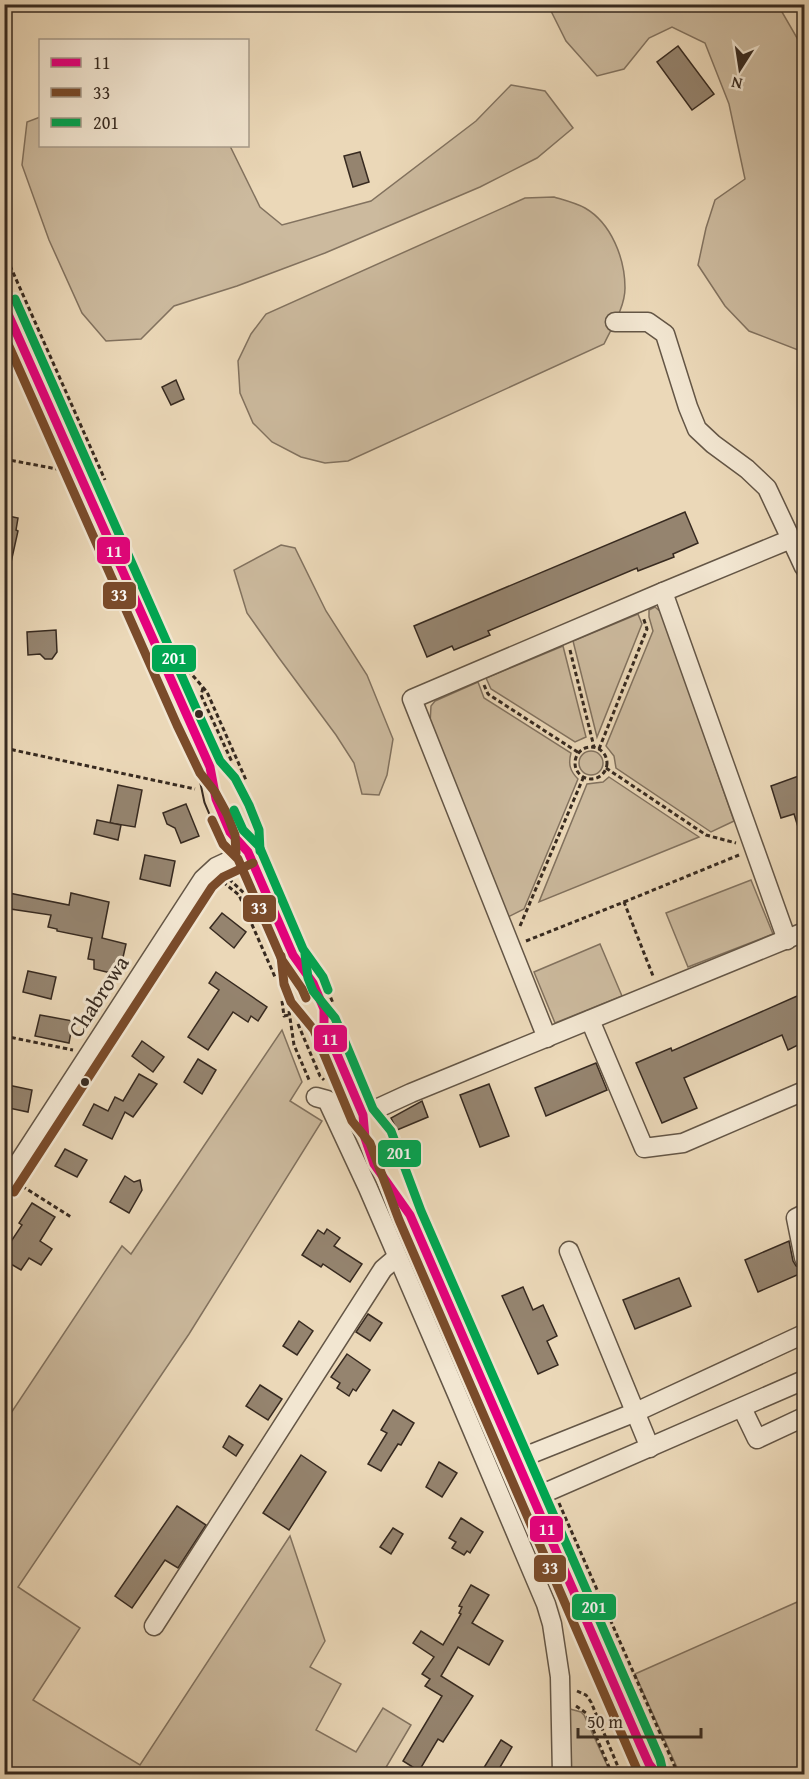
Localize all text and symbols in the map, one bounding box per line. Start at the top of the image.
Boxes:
legend [39,39,249,147]
north arrow [710,39,770,99]
text: 11 [93,49,110,76]
text: N [729,71,745,97]
text: 33 [93,79,110,106]
text: 201 [93,109,119,136]
line badge: 11 [96,536,131,565]
text: 11 [106,539,122,563]
line badge: 33 [102,581,137,610]
text: 33 [111,583,127,607]
line badge: 201 [151,644,197,673]
text: 201 [162,646,186,670]
unlabelled marker [193,708,205,720]
line badge: 33 [242,894,277,923]
text: 33 [251,896,267,920]
street label: Chabrowa [60,948,137,1043]
line badge: 11 [313,1024,348,1053]
text: 11 [322,1027,338,1051]
unlabelled marker [79,1076,91,1088]
line badge: 201 [377,1139,422,1168]
text: 201 [387,1141,411,1165]
line badge: 11 [529,1515,564,1543]
text: 11 [539,1517,555,1541]
line badge: 33 [533,1554,567,1583]
text: 33 [542,1556,558,1580]
line badge: 201 [571,1593,617,1621]
text: 201 [582,1595,606,1619]
scale bar [578,1701,701,1739]
text: 50 m [587,1708,623,1735]

